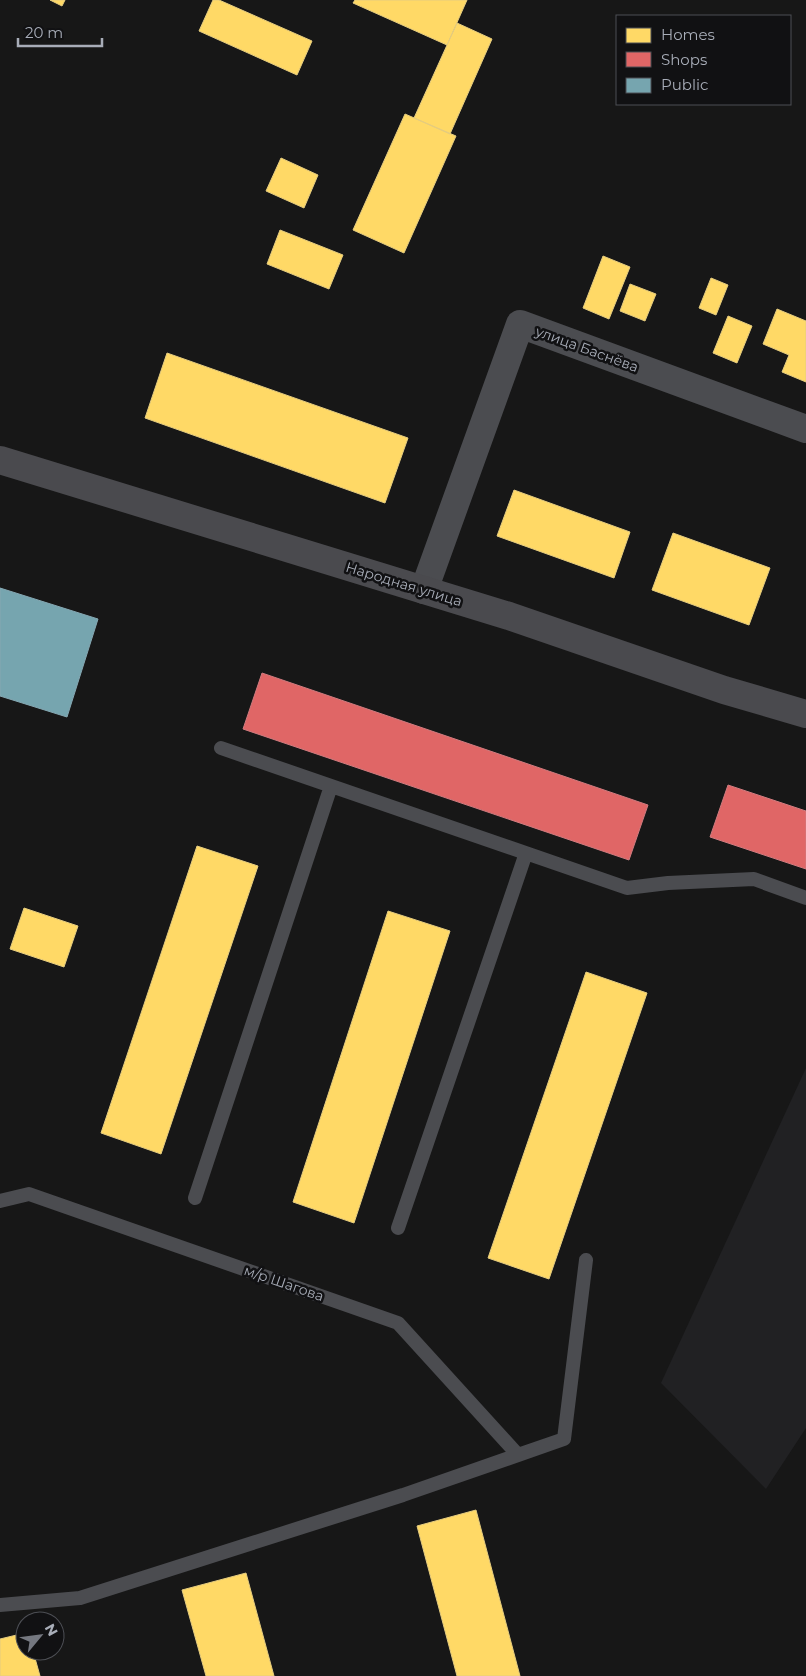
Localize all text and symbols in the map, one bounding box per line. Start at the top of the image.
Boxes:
scale bar [18,15,101,47]
legend [616,15,791,105]
text: 20 m [25,23,63,42]
text: Homes [661,25,715,44]
text: Shops [661,50,707,69]
text: Public [661,75,709,94]
street label: улица Баснёва [532,322,641,376]
street label: Народная улица [344,558,464,610]
street label: м/р Шагова [242,1261,326,1305]
north arrow [15,1611,65,1661]
text: N [41,1620,62,1639]

